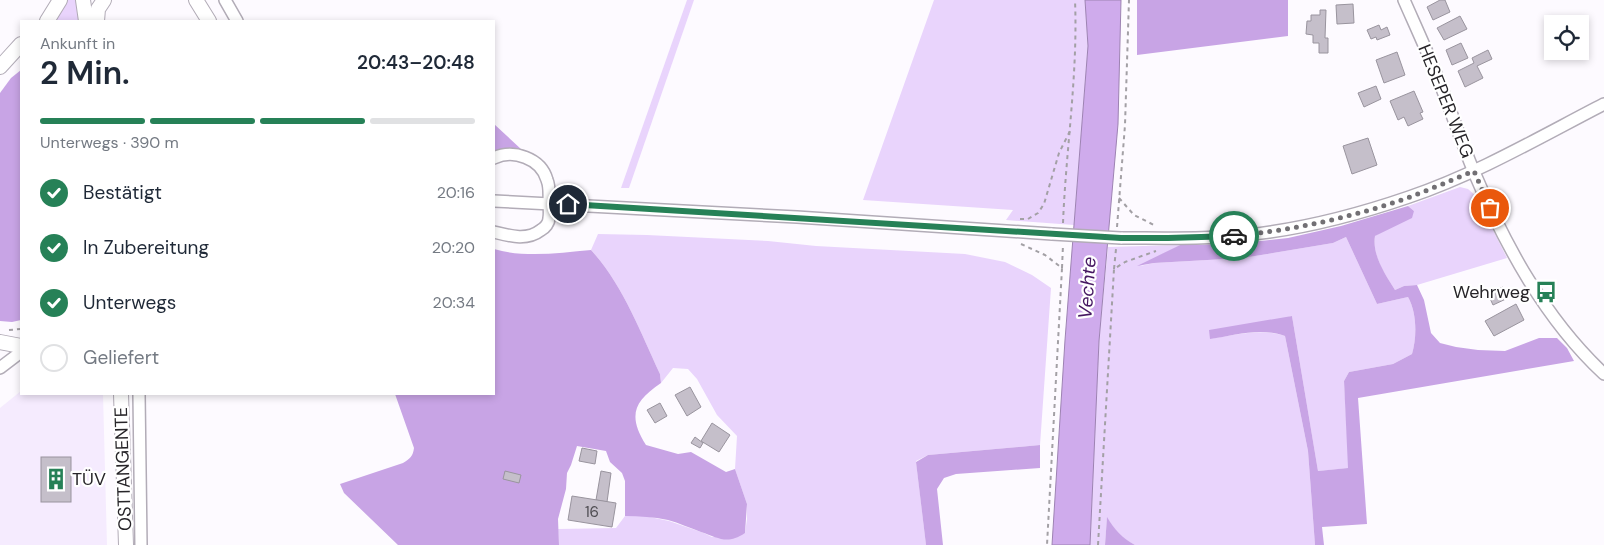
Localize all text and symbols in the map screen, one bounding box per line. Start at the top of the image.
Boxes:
map controls [1544,15,1589,60]
button: locate [1544,15,1589,60]
text: Ankunft in [40,33,115,54]
street label: HESEPER WEG [1412,41,1480,161]
text: 20:43–20:48 [357,50,475,75]
text: 2 Min. [40,52,130,94]
text: Unterwegs · 390 m [40,132,179,153]
icon: check [40,179,68,207]
text: Bestätigt [83,180,162,205]
text: 20:16 [437,182,475,203]
pin [547,183,589,225]
pin [1469,187,1511,229]
icon: home [554,190,582,218]
icon: bag [1476,194,1504,222]
courier [1209,211,1259,261]
icon: car [1220,222,1248,250]
icon: check [40,234,68,262]
text: In Zubereitung [83,235,209,260]
text: 20:20 [432,237,475,258]
water label: Vechte [1072,256,1102,320]
bus stop icon: Wehrweg [1533,279,1559,305]
place label: Wehrweg [1453,280,1530,304]
icon: check [40,289,68,317]
text: Unterwegs [83,290,176,315]
text: 20:34 [433,292,475,313]
text: Geliefert [83,345,159,370]
street label: OSTTANGENTE [109,407,137,531]
building icon: TÜV [43,466,69,492]
place label: TÜV [72,467,106,491]
house number: 16 [585,502,599,522]

